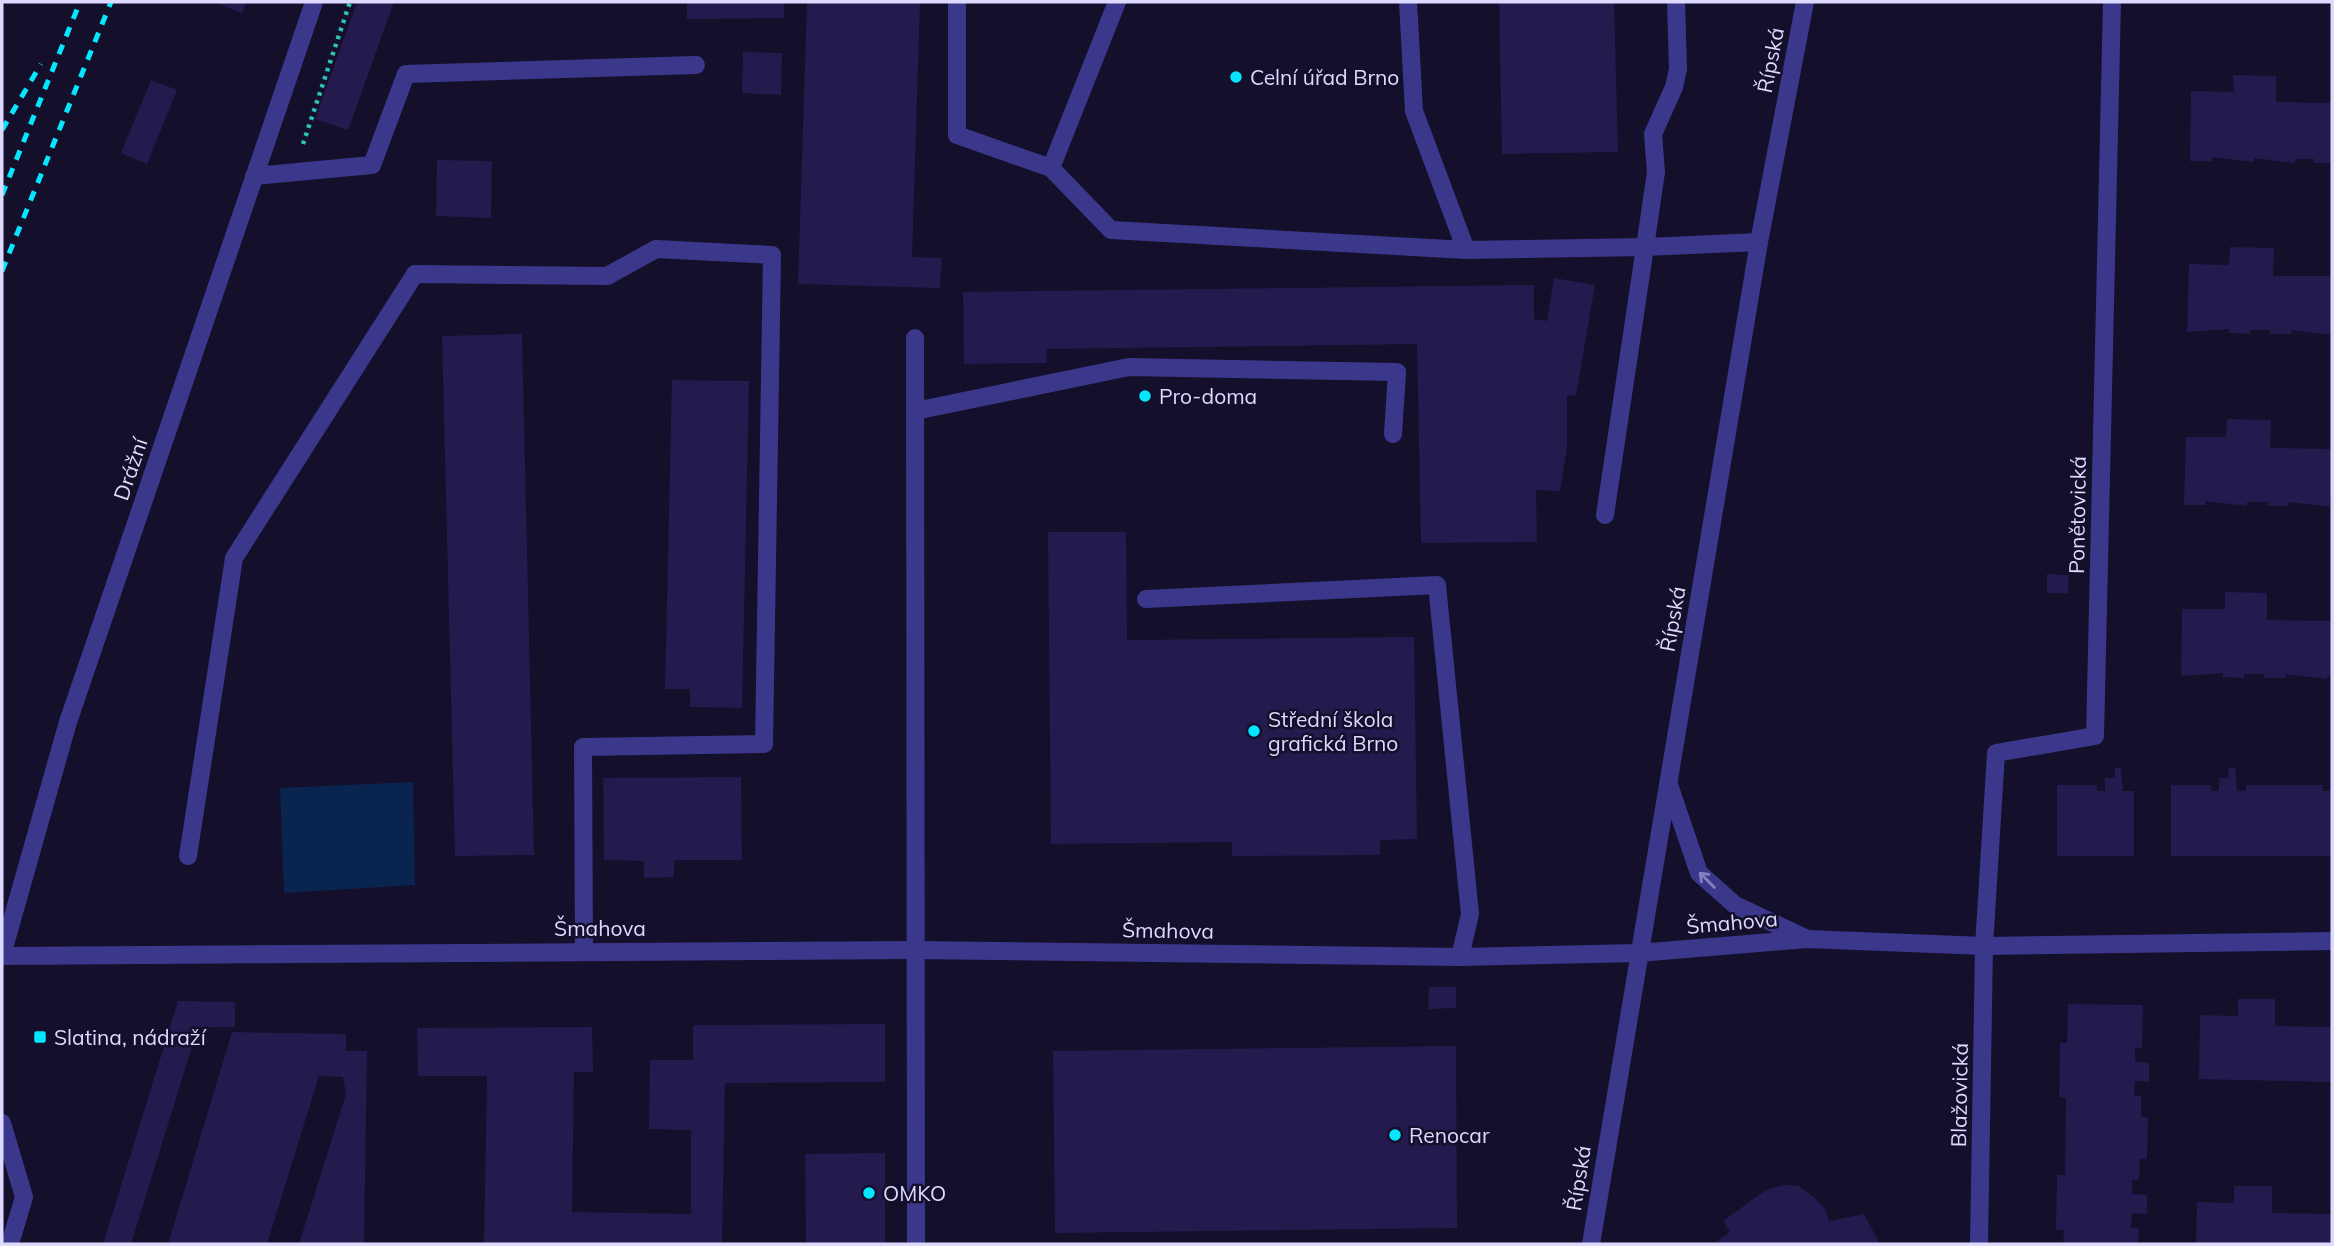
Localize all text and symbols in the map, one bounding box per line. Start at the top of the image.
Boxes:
street label: Řípská [1751,25,1789,95]
place label: Celní úřad Brno [1250,64,1399,90]
marker: Celní úřad Brno [1228,69,1244,85]
place label: Pro-doma [1159,383,1257,409]
marker: Pro-doma [1137,388,1153,404]
street label: Drážní [107,434,153,504]
street label: Ponětovická [2063,456,2091,574]
street label: Řípská [1653,584,1691,654]
place label: Střední škola grafická Brno [1268,706,1398,756]
marker: Střední škola grafická Brno [1246,723,1262,739]
one-way arrow [1699,871,1716,888]
street label: Šmahova [1685,905,1779,939]
street label: Šmahova [554,915,646,941]
street label: Šmahova [1122,916,1214,944]
place label: Slatina, nádraží [54,1024,207,1050]
marker: Slatina, nádraží [32,1029,48,1045]
street label: Blažovická [1945,1043,1973,1147]
place label: Renocar [1409,1122,1490,1148]
marker: Renocar [1387,1127,1403,1143]
street label: Řípská [1560,1143,1596,1213]
place label: OMKO [883,1180,946,1206]
marker: OMKO [861,1185,877,1201]

